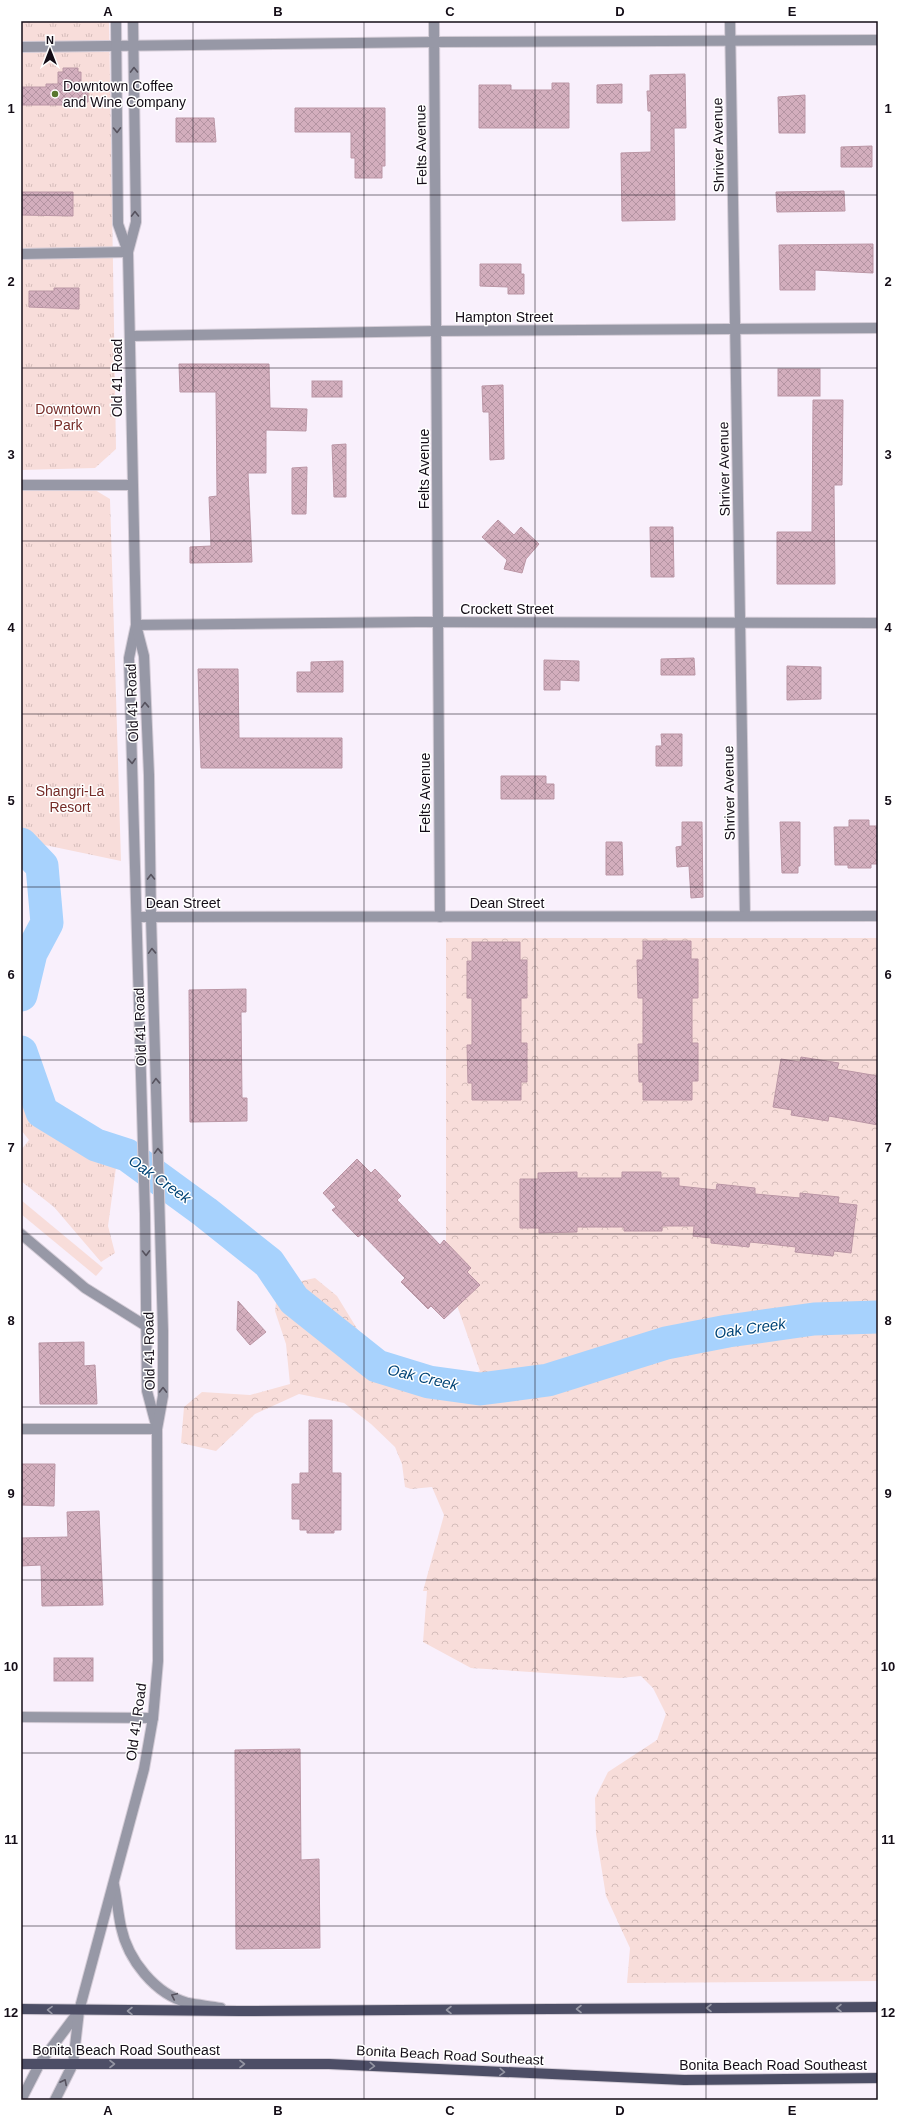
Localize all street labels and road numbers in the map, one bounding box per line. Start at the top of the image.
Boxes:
street label: Shriver Avenue [709,97,727,192]
street label: Felts Avenue [412,104,430,185]
street label: Hampton Street [455,309,553,325]
street label: Old 41 Road [109,339,125,417]
street label: Shriver Avenue [715,421,733,516]
street label: Felts Avenue [416,428,432,509]
street label: Crockett Street [460,601,554,617]
street label: Old 41 Road [123,663,141,743]
street label: Shriver Avenue [720,745,738,840]
street label: Felts Avenue [417,752,433,833]
street label: Dean Street [146,895,220,911]
street label: Dean Street [470,895,544,911]
street label: Old 41 Road [131,987,149,1067]
street label: Old 41 Road [140,1312,158,1390]
street label: Old 41 Road [123,1682,149,1762]
street label: Bonita Beach Road Southeast [32,2042,220,2058]
street label: Bonita Beach Road Southeast [356,2042,544,2068]
street label: Bonita Beach Road Southeast [679,2057,867,2073]

